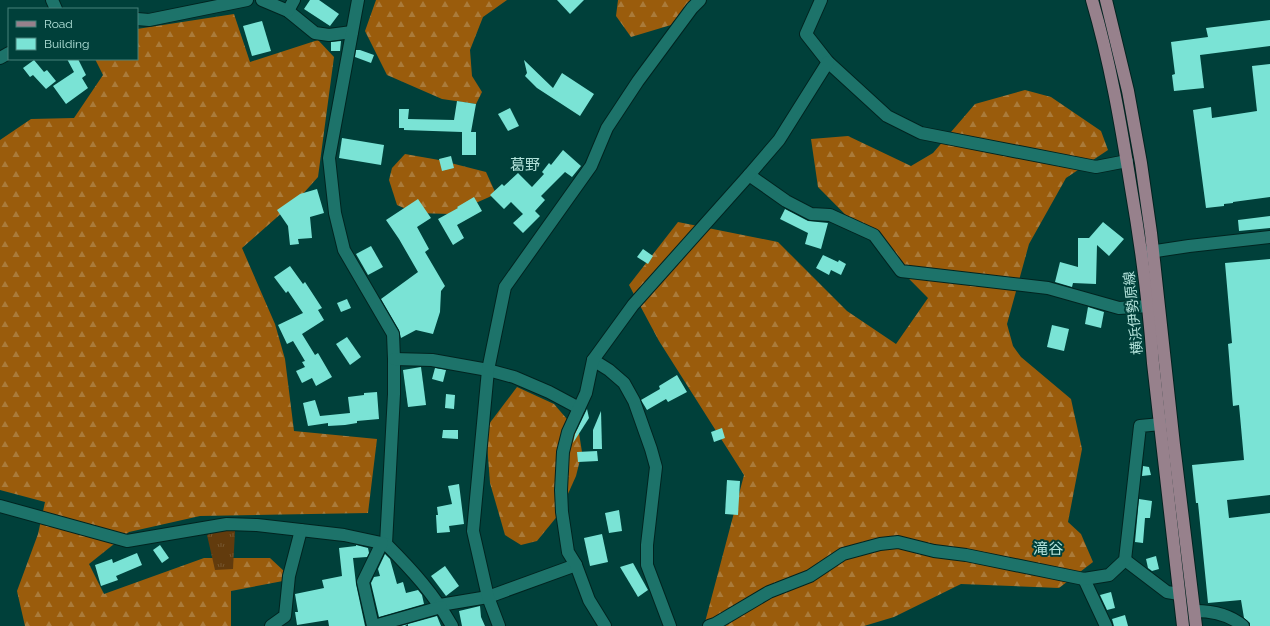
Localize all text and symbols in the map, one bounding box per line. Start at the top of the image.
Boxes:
legend [8,8,138,60]
text: Road [44,17,73,31]
text: Building [44,37,90,51]
district label: 葛野 [510,156,540,174]
street label: 横浜伊勢原線 [1121,270,1145,356]
district label: 滝谷 [1033,540,1063,558]

